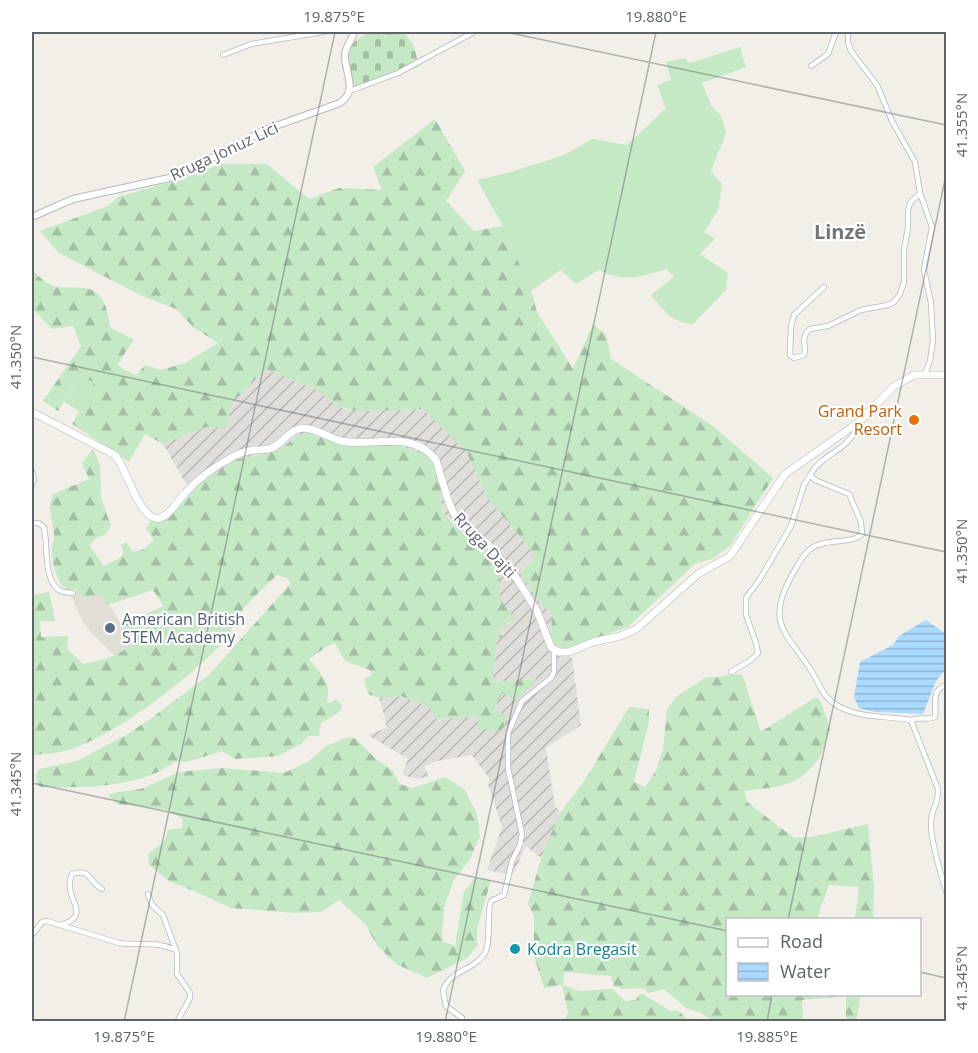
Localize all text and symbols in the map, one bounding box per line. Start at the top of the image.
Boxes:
text: 19.875°E [303,6,365,26]
text: 19.880°E [625,6,687,26]
text: 41.355°N [951,93,971,157]
street label: Rruga Jonuz Lici [166,116,282,186]
district label: Linzë [814,218,866,245]
text: 41.350°N [5,325,25,389]
place label: Grand Park Resort [818,400,903,440]
marker: Grand Park Resort [907,413,921,427]
street label: Rruga Dajti [449,507,521,583]
text: 41.350°N [951,519,971,583]
place label: American British STEM Academy [122,608,245,648]
marker: American British STEM Academy [103,621,117,635]
text: 41.345°N [5,752,25,816]
legend [726,918,921,996]
text: Road [780,929,823,953]
place label: Kodra Bregasit [527,938,637,960]
marker: Kodra Bregasit [508,942,522,956]
text: 41.345°N [951,946,971,1010]
text: Water [780,959,831,983]
text: 19.875°E [93,1026,155,1046]
text: 19.880°E [415,1026,477,1046]
text: 19.885°E [736,1026,798,1046]

